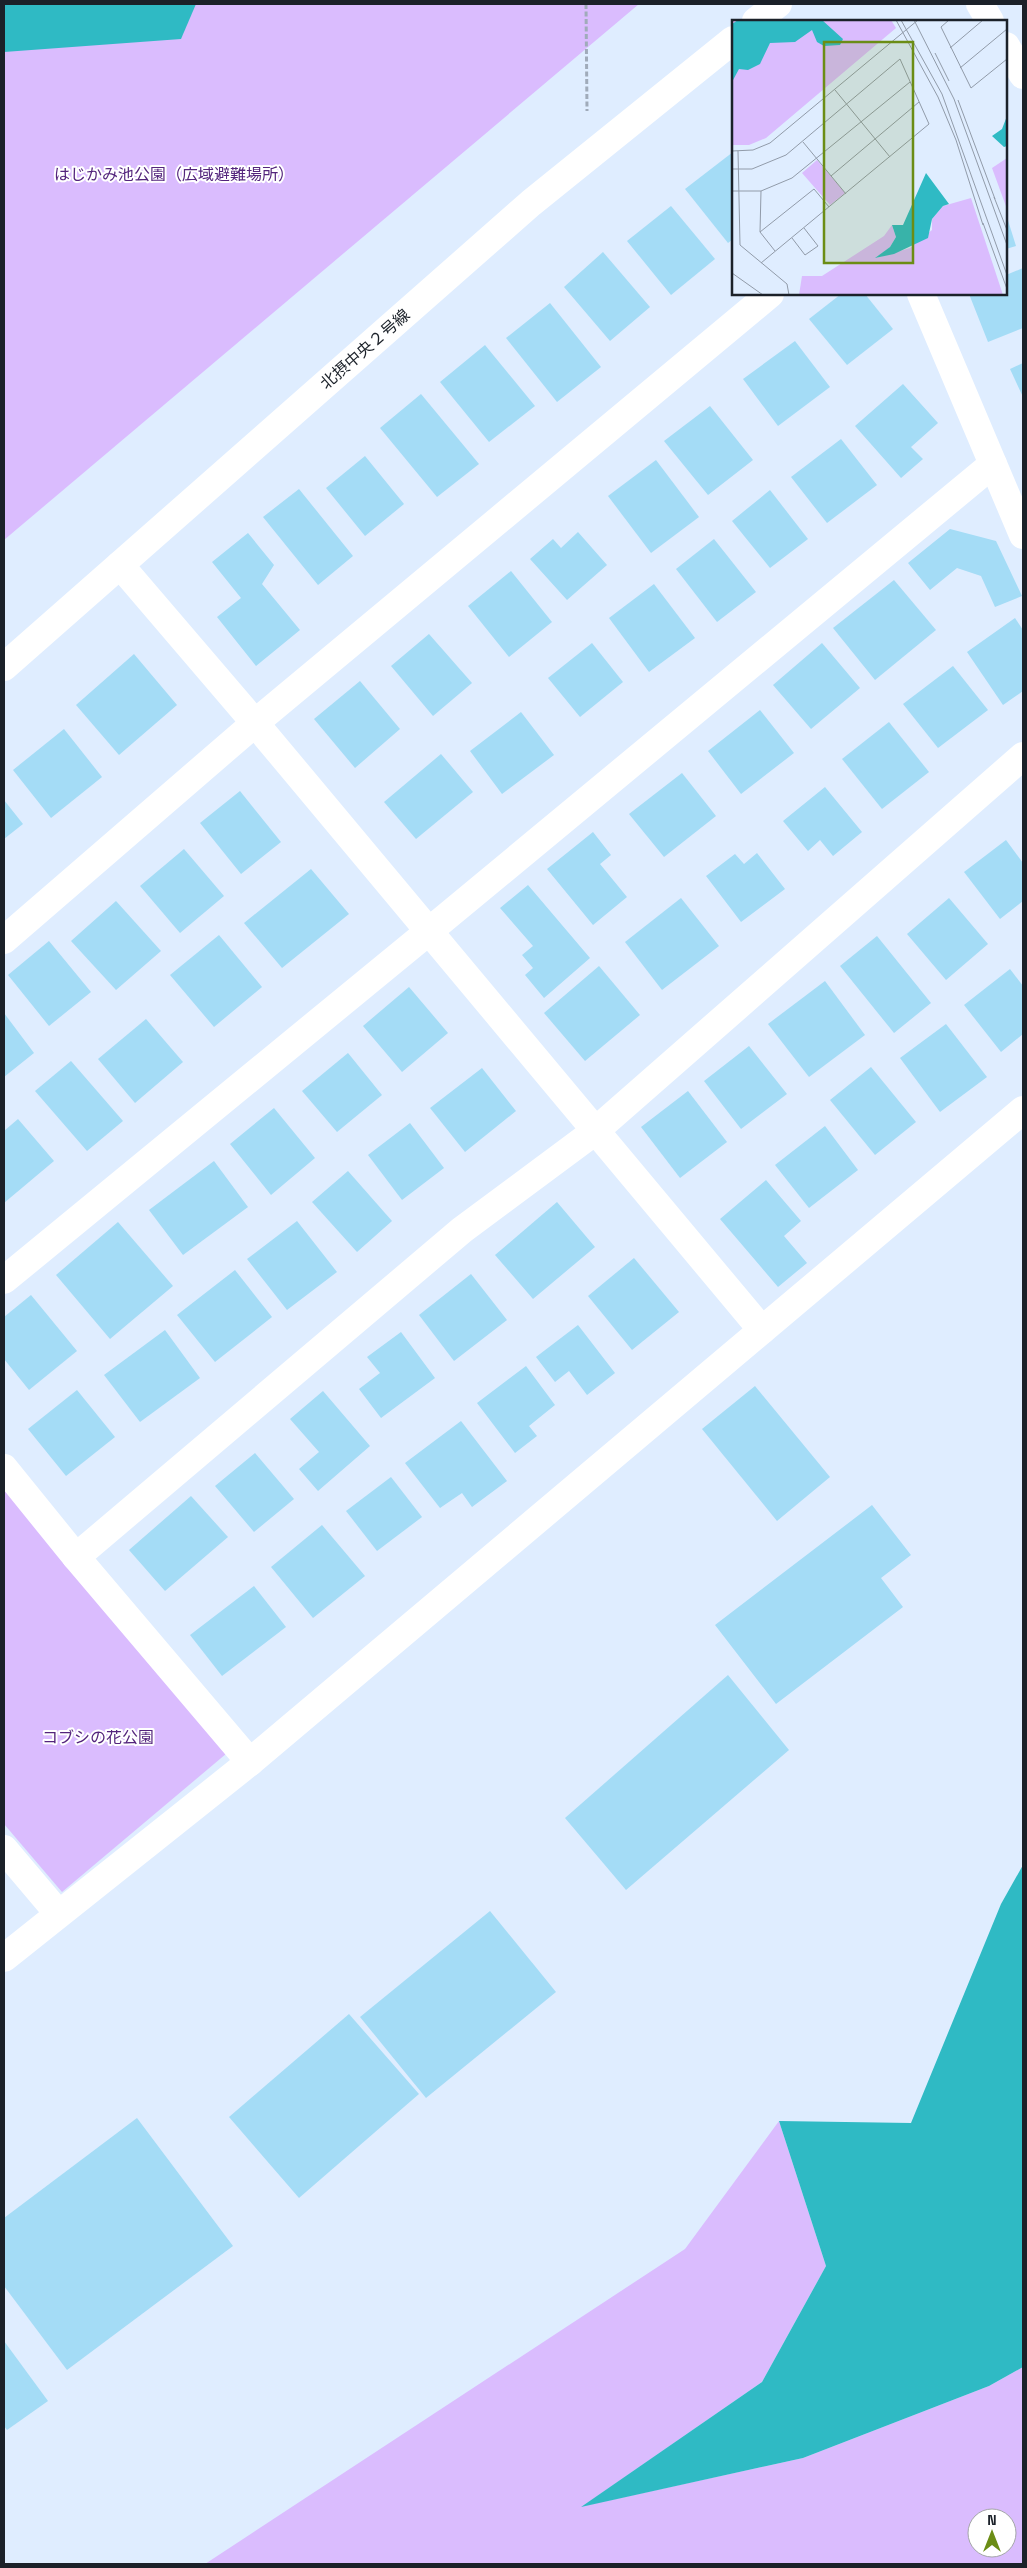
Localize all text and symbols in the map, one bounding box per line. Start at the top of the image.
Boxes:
inset map [732,20,1007,295]
park label: はじかみ池公園（広域避難場所） [54,164,294,185]
street label: 北摂中央２号線 [316,304,414,394]
park label: コブシの花公園 [42,1727,154,1748]
north arrow [967,2508,1017,2558]
text: N [987,2511,997,2529]

